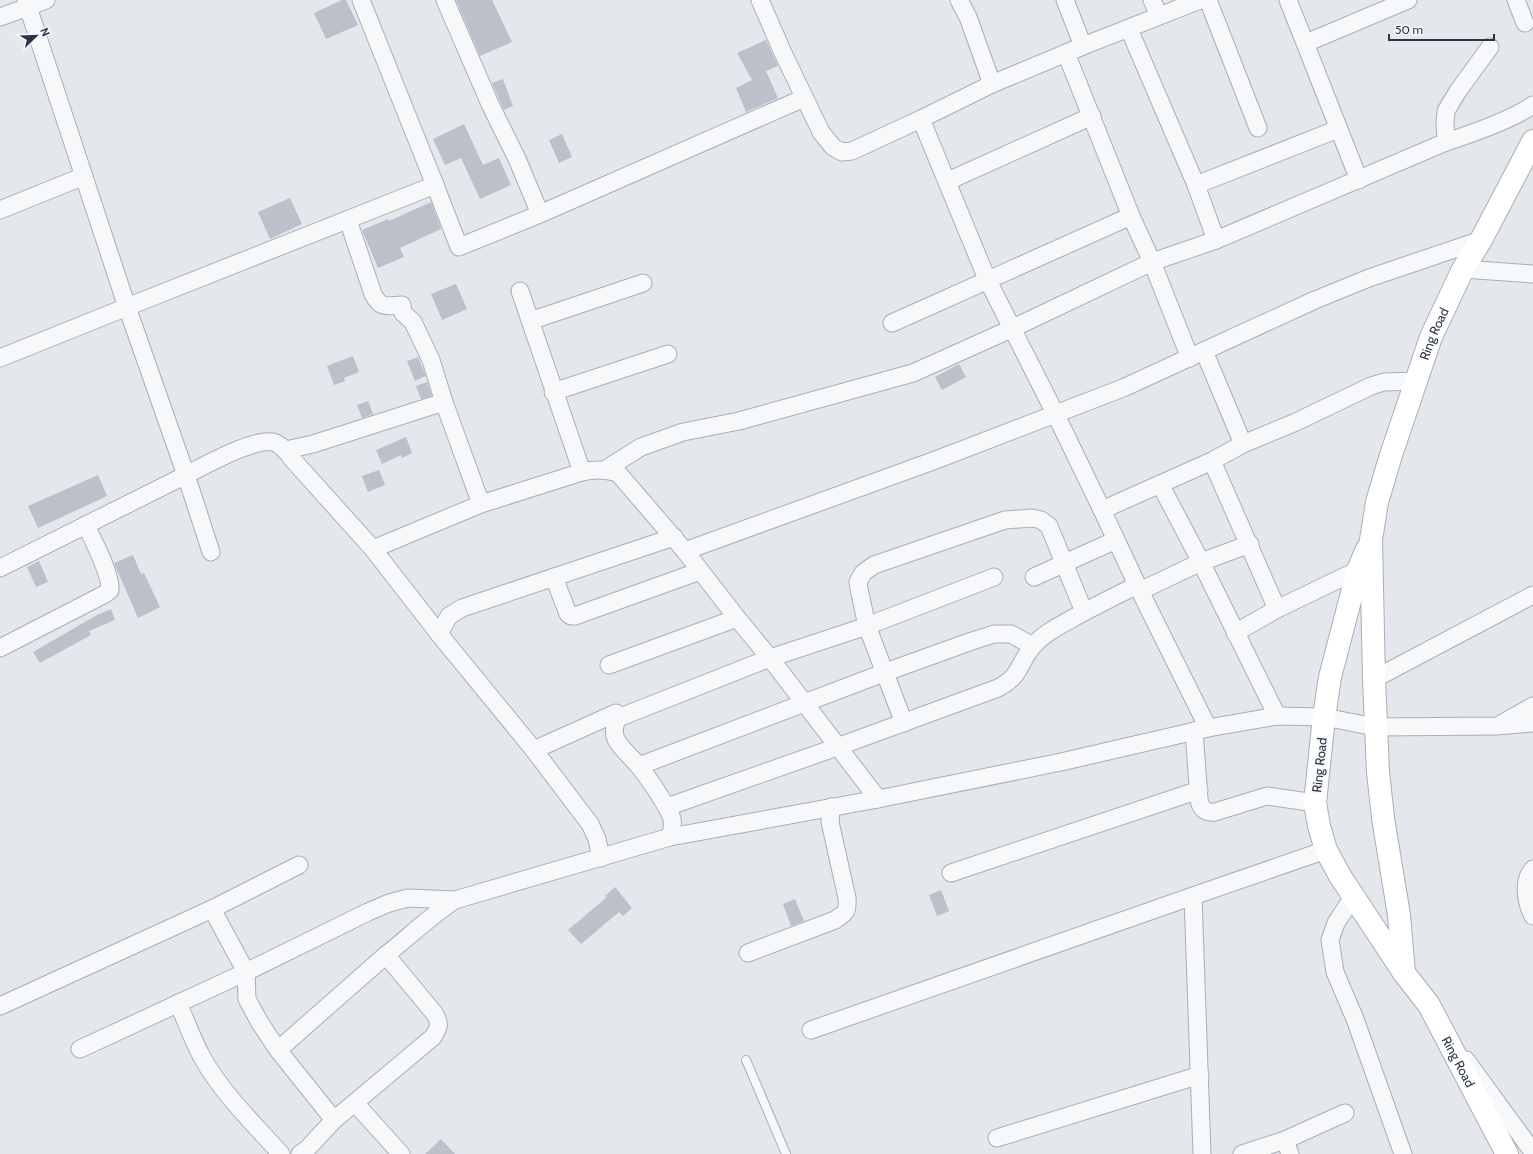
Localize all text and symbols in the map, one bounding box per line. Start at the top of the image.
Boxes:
north arrow [16,16,56,56]
scale bar [1389,16,1494,42]
text: 50 m [1395,22,1423,37]
text: N [37,26,53,38]
street label: Ring Road [1416,305,1452,362]
street label: Ring Road [1308,737,1330,793]
street label: Ring Road [1439,1033,1479,1090]

